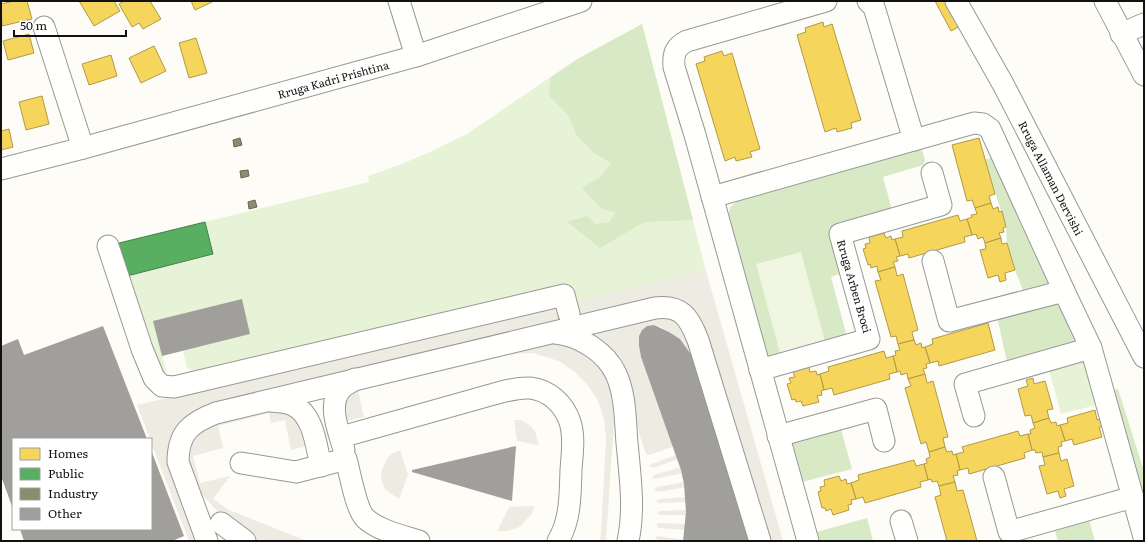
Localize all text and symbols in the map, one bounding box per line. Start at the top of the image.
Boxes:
scale bar [14,12,126,38]
text: 50 m [20,16,47,34]
street label: Rruga Kadri Prishtina [276,56,391,102]
street label: Rruga Allaman Dervishi [1015,118,1088,238]
street label: Rruga Arben Broci [834,237,876,335]
legend [12,438,152,530]
text: Homes [48,444,88,462]
text: Public [48,464,84,482]
text: Industry [48,484,98,502]
text: Other [48,504,82,522]

